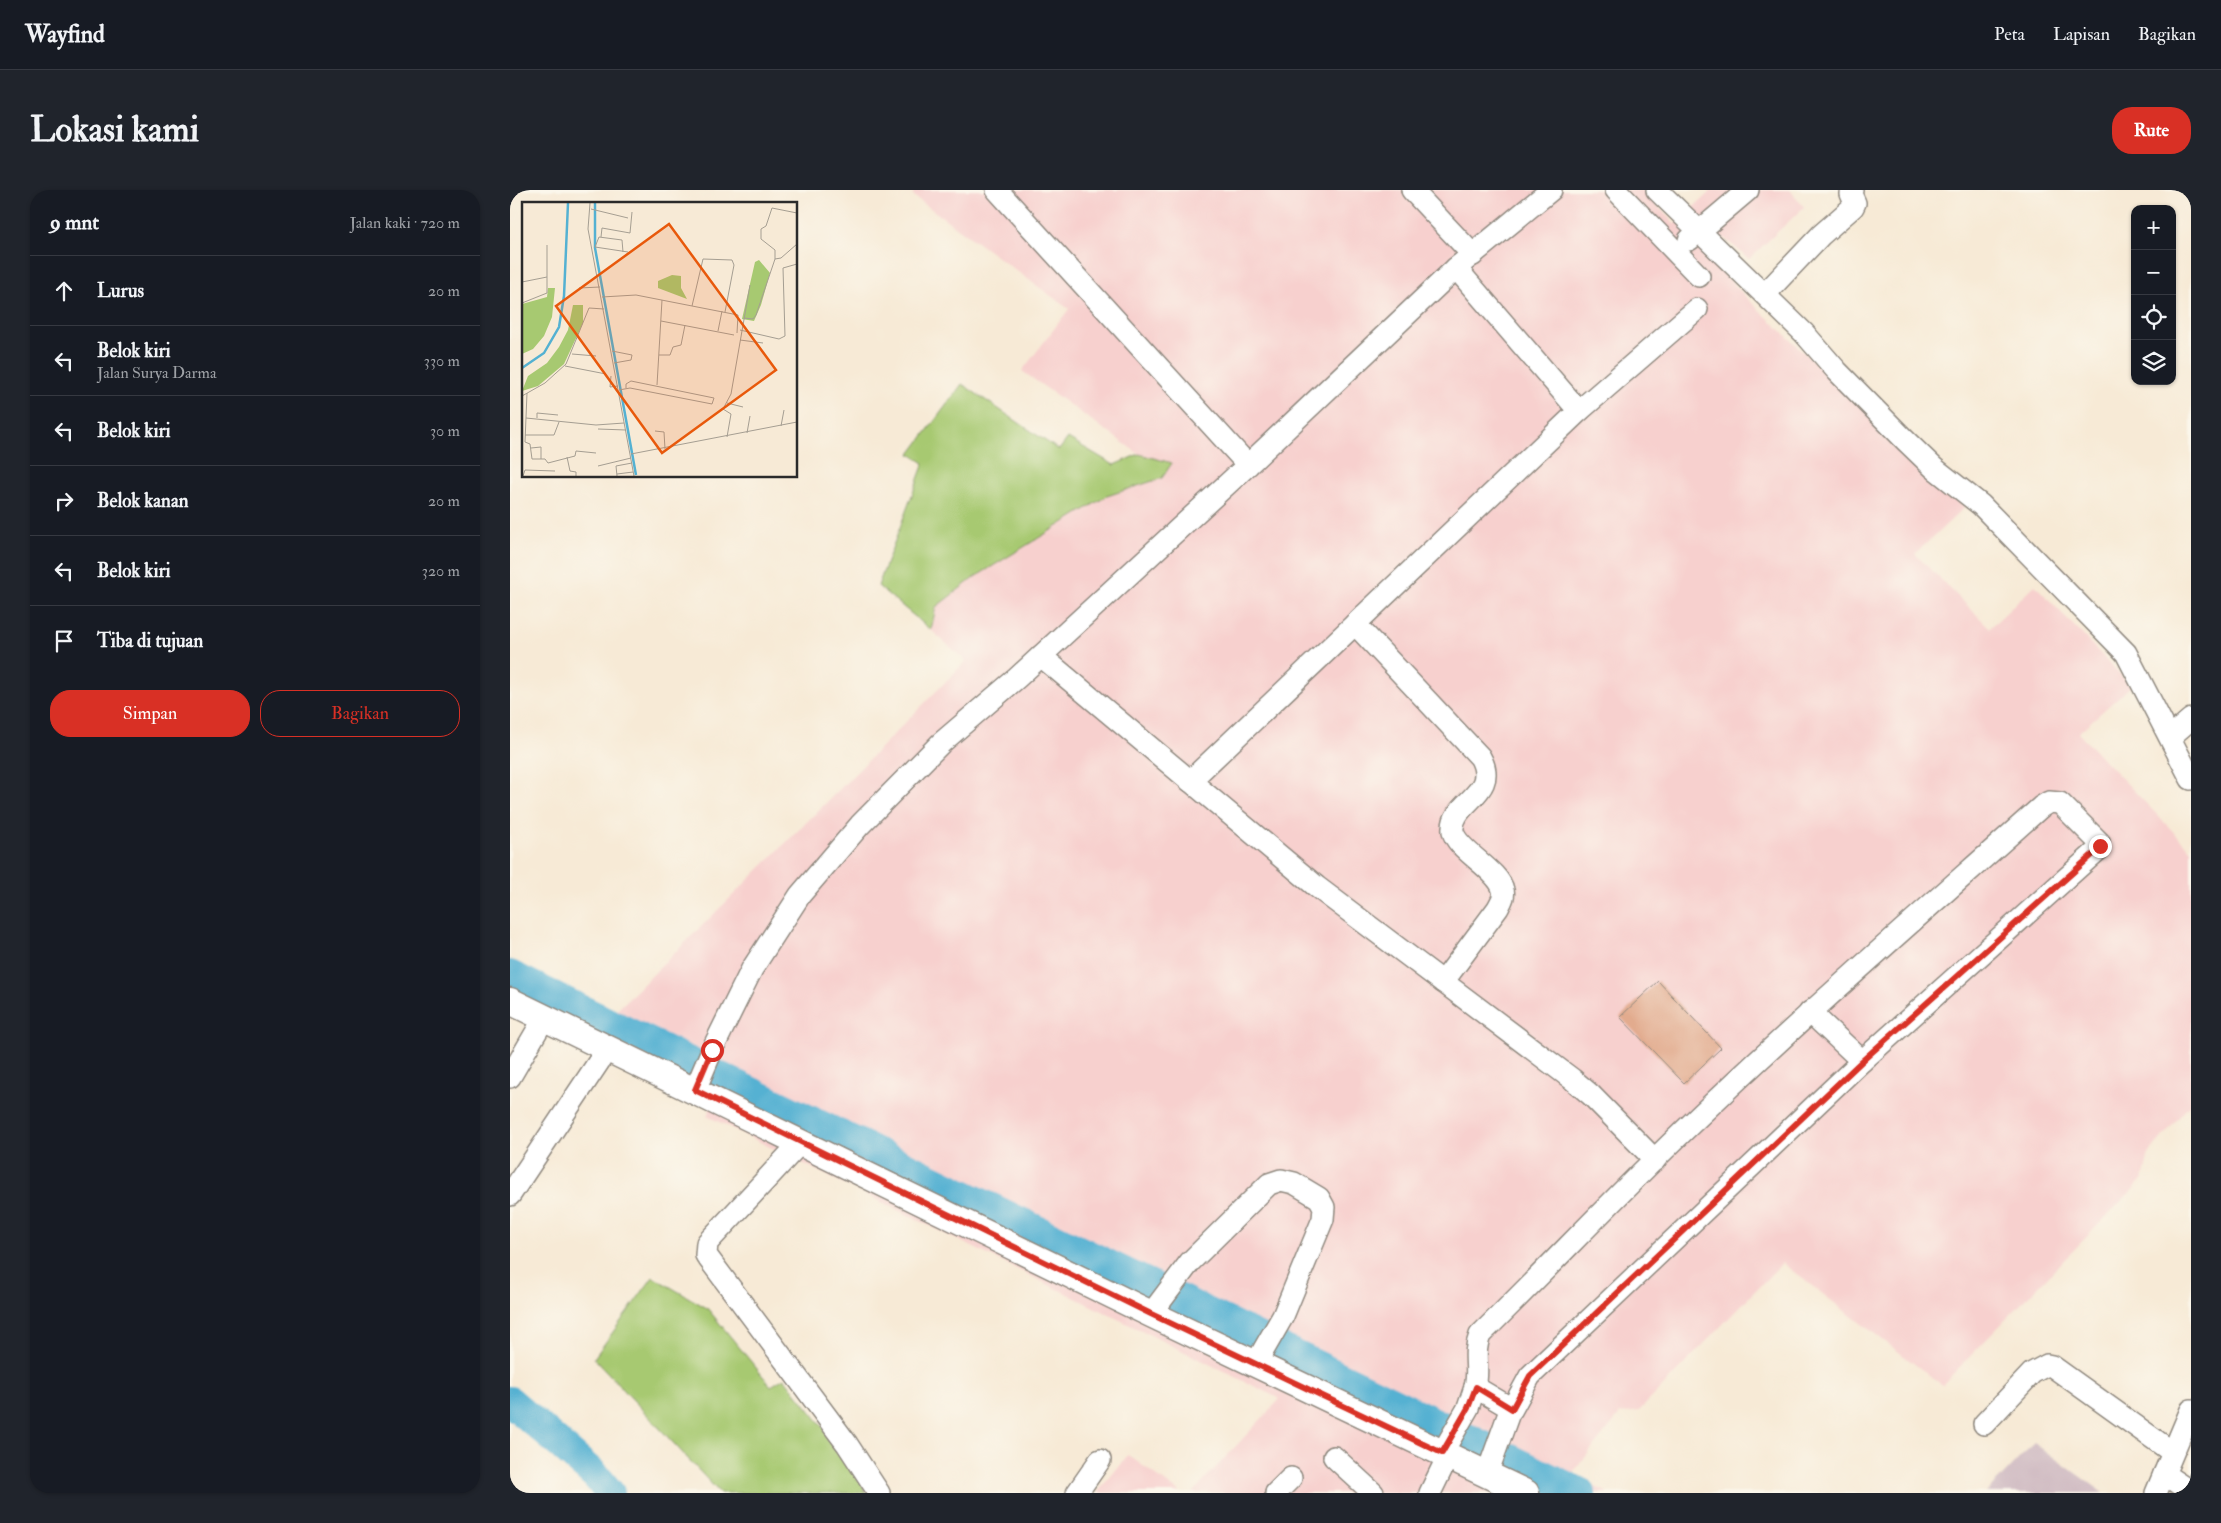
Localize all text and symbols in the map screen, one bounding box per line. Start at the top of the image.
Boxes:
text: Wayfind [25,19,105,50]
text: Peta [1994,23,2025,46]
text: Lapisan [2053,23,2110,46]
text: Bagikan [2138,23,2196,46]
button: Rute [2112,107,2191,154]
text: Lokasi kami [30,108,199,152]
inset map [522,202,798,478]
map controls [2131,205,2176,385]
button: + [2131,205,2176,250]
text: 9 mnt [50,209,99,236]
text: Jalan kaki · 720 m [350,213,460,233]
button: − [2131,250,2176,295]
icon: ahead [50,277,78,305]
text: Lurus [97,279,144,303]
text: 20 m [428,281,460,301]
button: locate [2131,295,2176,340]
text: Belok kiri [97,339,171,363]
button: layers [2131,340,2176,385]
icon: left [50,347,78,375]
text: 330 m [424,351,460,371]
text: Jalan Surya Darma [97,363,217,383]
icon: left [50,417,78,445]
text: Belok kiri [97,419,171,443]
text: 30 m [430,421,460,441]
icon: right [50,487,78,515]
text: Belok kanan [97,489,188,513]
text: 20 m [428,491,460,511]
icon: left [50,557,78,585]
text: Belok kiri [97,559,171,583]
text: 320 m [422,561,460,581]
icon: arrive [50,627,78,655]
text: Tiba di tujuan [97,629,203,653]
button: Simpan [50,690,250,737]
button: Bagikan [260,690,460,737]
route end [2089,835,2112,858]
route start [701,1039,724,1062]

